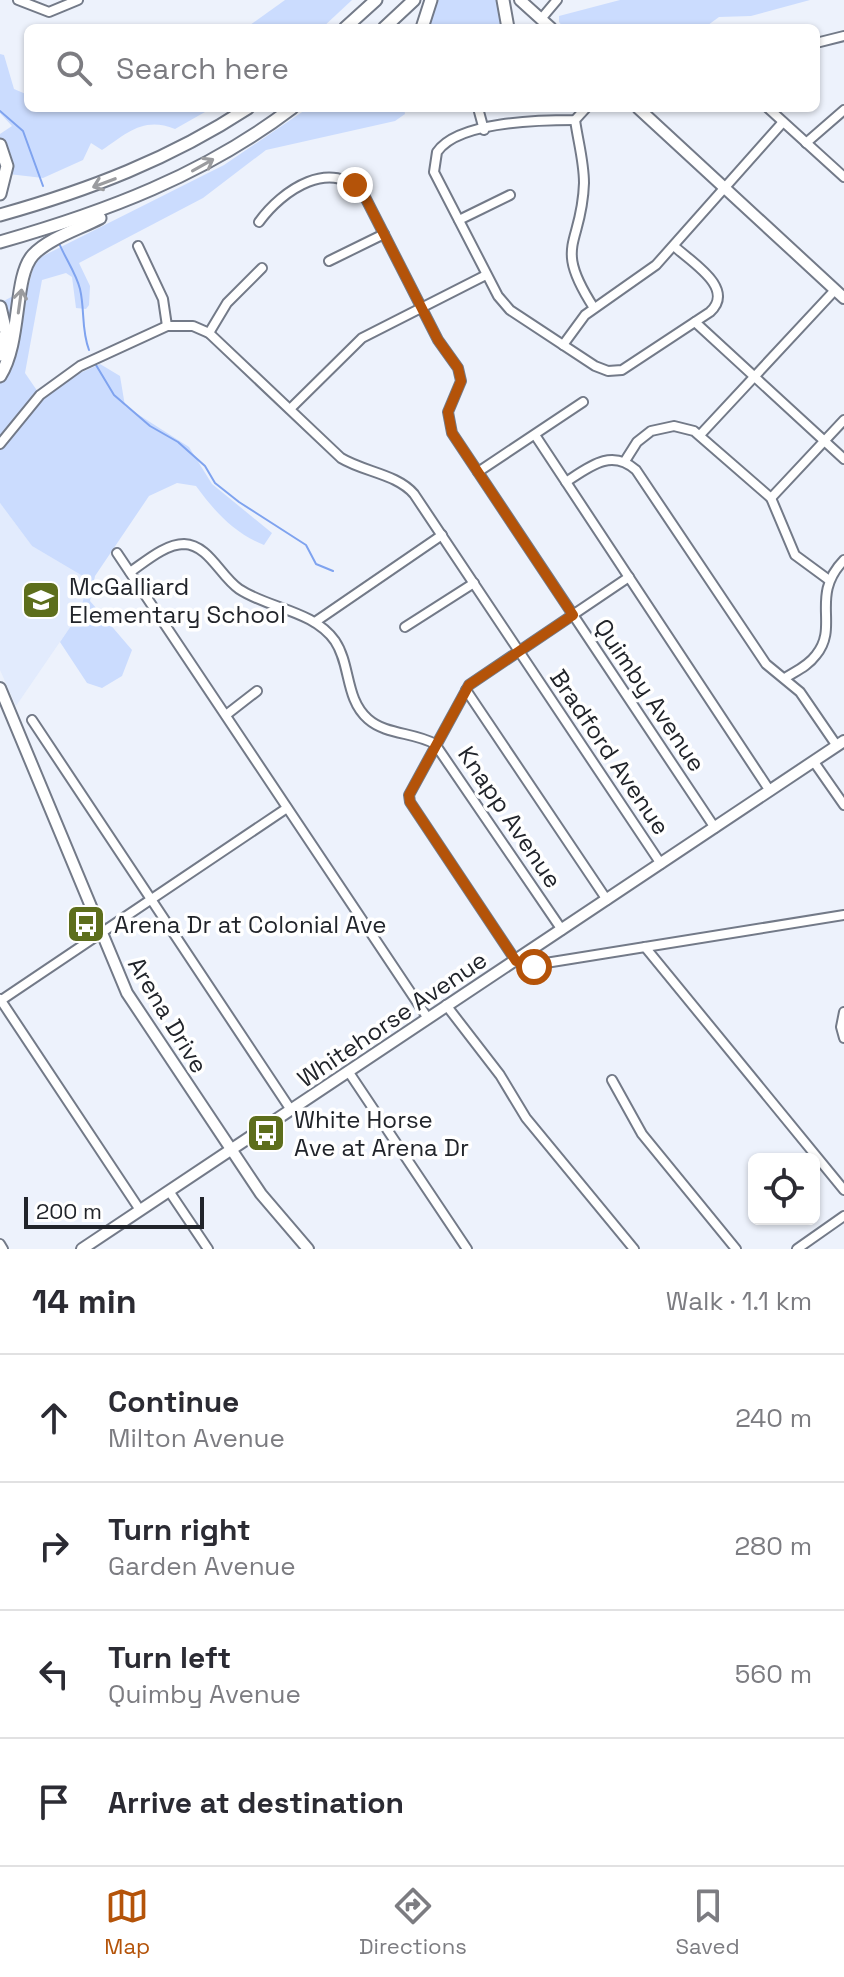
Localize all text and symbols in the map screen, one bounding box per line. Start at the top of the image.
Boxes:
search box [24,24,820,112]
icon: search [52,46,96,90]
text: Search here [116,49,289,88]
one-way arrow [191,157,215,173]
route end [337,167,373,203]
one-way arrow [92,176,117,191]
one-way arrow [13,289,28,314]
place label: McGalliard Elementary School [69,571,286,630]
school or university icon: McGalliard Elementary School [20,579,62,621]
street label: Quimby Avenue [587,613,713,777]
street label: Bradford Avenue [543,663,677,841]
street label: Knapp Avenue [451,740,569,894]
bus stop icon: Arena Dr at Colonial Ave [65,903,107,945]
place label: Arena Dr at Colonial Ave [114,909,386,940]
street label: Whitehorse Avenue [291,944,493,1094]
route start [516,949,552,985]
street label: Arena Drive [121,951,215,1079]
place label: White Horse Ave at Arena Dr [294,1104,469,1163]
bus stop icon: White Horse Ave at Arena Dr [245,1112,287,1154]
map controls [748,1153,820,1225]
button: locate [748,1153,820,1225]
scale bar [24,1193,204,1229]
text: 200 m [36,1197,102,1225]
text: 14 min [32,1280,137,1323]
text: Walk · 1.1 km [666,1284,812,1318]
text: Continue [108,1382,239,1421]
icon: ahead [32,1396,76,1440]
text: 240 m [735,1401,812,1435]
text: Milton Avenue [108,1421,285,1455]
text: Turn right [108,1510,251,1549]
icon: right [32,1524,76,1568]
text: 280 m [734,1529,812,1563]
text: Garden Avenue [108,1549,296,1583]
text: Turn left [108,1638,231,1677]
icon: left [32,1652,76,1696]
text: 560 m [735,1657,812,1691]
text: Quimby Avenue [108,1677,301,1711]
icon: arrive [32,1780,76,1824]
text: Arrive at destination [108,1783,404,1822]
tab: Map [104,1884,150,1960]
tab: Directions [359,1884,467,1960]
tab: Saved [675,1884,740,1960]

